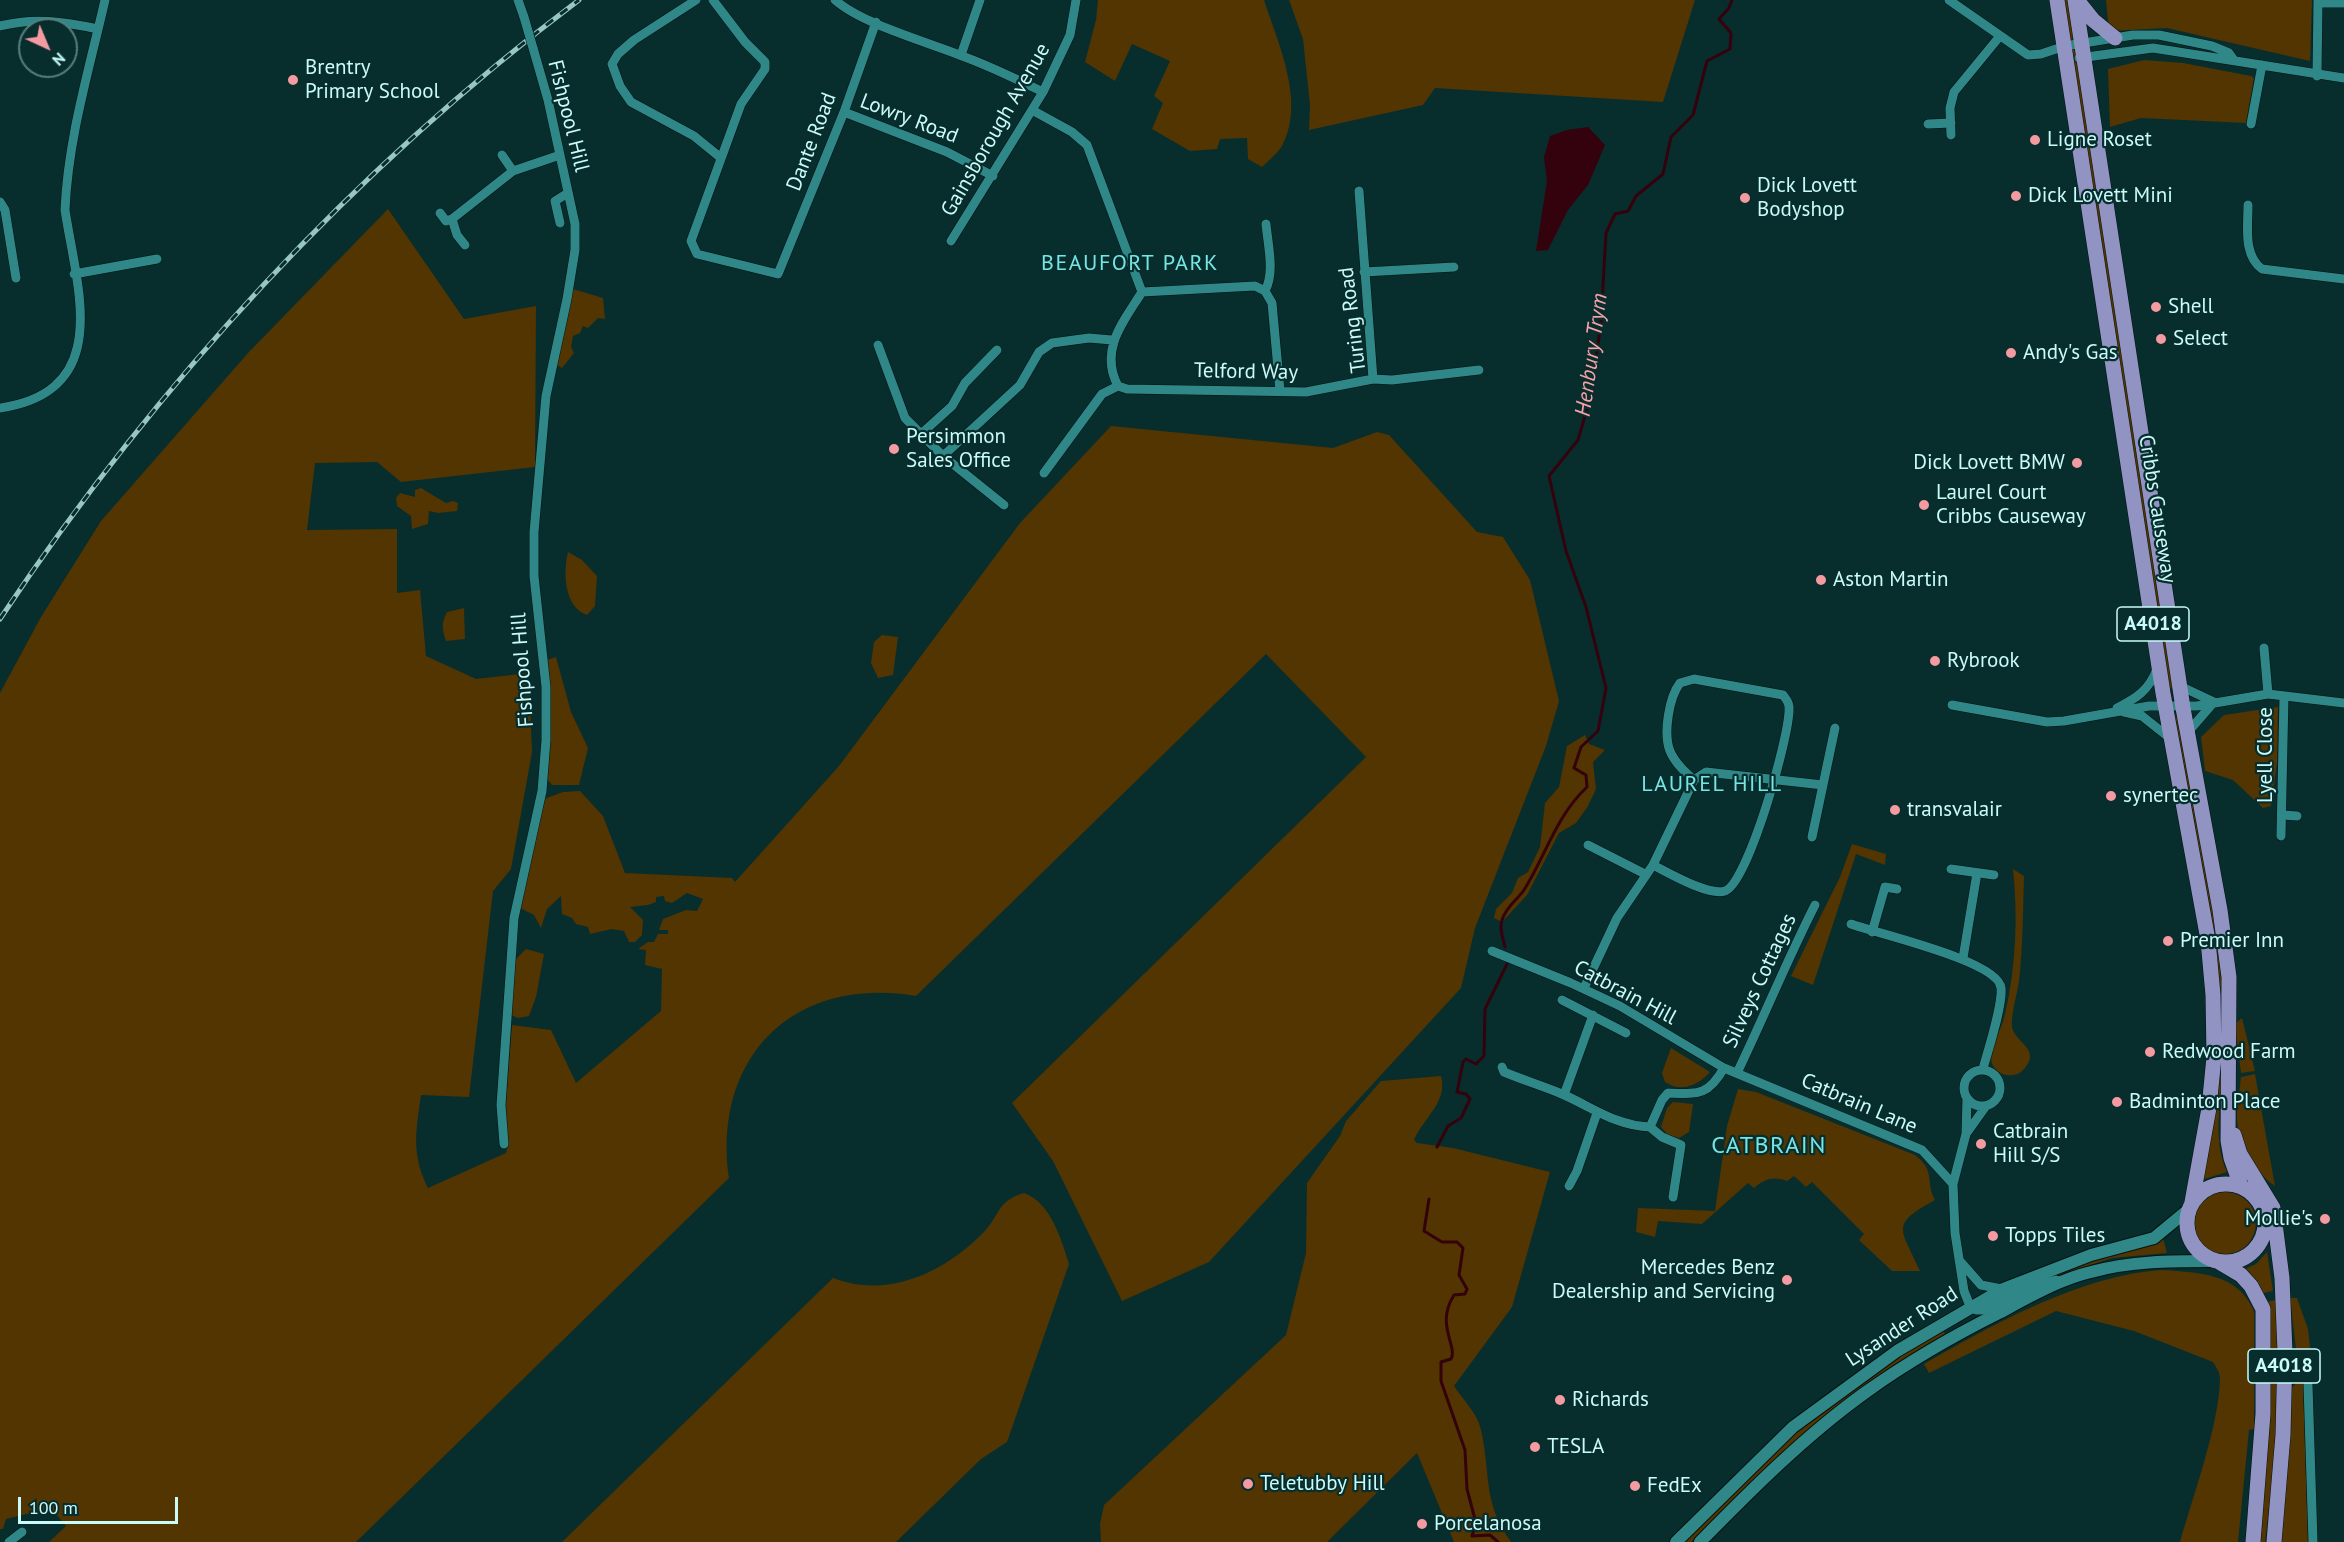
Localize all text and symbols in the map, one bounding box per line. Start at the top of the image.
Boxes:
north arrow [18,18,78,78]
street label: Gainsborough Avenue [936,39,1056,221]
text: N [48,49,70,70]
place label: Brentry Primary School [305,55,440,105]
street label: Fishpool Hill [542,57,594,175]
marker: Brentry Primary School [286,73,300,87]
street label: Dante Road [782,89,842,195]
street label: Lowry Road [856,89,962,149]
place label: Ligne Roset [2047,127,2152,153]
marker: Ligne Roset [2028,133,2042,147]
place label: Dick Lovett Bodyshop [1757,173,1857,223]
place label: Dick Lovett Mini [2028,183,2173,209]
marker: Dick Lovett Mini [2009,189,2023,203]
marker: Dick Lovett Bodyshop [1738,191,1752,205]
district label: BEAUFORT PARK [1041,251,1219,277]
street label: Turing Road [1334,266,1372,374]
water label: Henbury Trym [1570,292,1614,418]
place label: Shell [2168,294,2214,320]
marker: Shell [2149,300,2163,314]
place label: Select [2173,326,2228,352]
marker: Select [2154,332,2168,346]
place label: Andy's Gas [2023,340,2118,366]
marker: Andy's Gas [2004,346,2018,360]
street label: Telford Way [1194,358,1298,386]
place label: Persimmon Sales Office [906,424,1011,474]
street label: Cribbs Causeway [2133,433,2181,585]
marker: Persimmon Sales Office [887,442,901,456]
place label: Dick Lovett BMW [1913,450,2065,476]
marker: Dick Lovett BMW [2070,456,2084,470]
place label: Laurel Court Cribbs Causeway [1936,480,2086,530]
marker: Laurel Court Cribbs Causeway [1917,498,1931,512]
place label: Aston Martin [1833,567,1948,593]
marker: Aston Martin [1814,573,1828,587]
road number: A4018 [2117,607,2189,641]
street label: Fishpool Hill [506,612,540,728]
place label: Rybrook [1947,648,2020,674]
marker: Rybrook [1928,654,1942,668]
street label: Lyell Close [2253,707,2279,803]
district label: LAUREL HILL [1641,772,1783,798]
place label: synertec [2123,783,2198,809]
marker: synertec [2104,789,2118,803]
place label: transvalair [1907,797,2002,823]
marker: transvalair [1888,803,1902,817]
street label: Silveys Cottages [1718,910,1802,1052]
place label: Premier Inn [2180,928,2284,954]
marker: Premier Inn [2161,934,2175,948]
street label: Catbrain Hill [1569,955,1681,1031]
place label: Redwood Farm [2162,1039,2296,1065]
marker: Redwood Farm [2143,1045,2157,1059]
street label: Catbrain Lane [1797,1068,1921,1140]
place label: Badminton Place [2129,1089,2280,1115]
marker: Badminton Place [2110,1095,2124,1109]
place label: Catbrain Hill S/S [1993,1119,2068,1169]
district label: CATBRAIN [1711,1132,1827,1160]
marker: Catbrain Hill S/S [1974,1137,1988,1151]
place label: Mollie's [2245,1206,2313,1232]
marker: Mollie's [2318,1212,2332,1226]
place label: Topps Tiles [2005,1223,2105,1249]
marker: Topps Tiles [1986,1229,2000,1243]
place label: Mercedes Benz Dealership and Servicing [1552,1255,1775,1305]
marker: Mercedes Benz Dealership and Servicing [1780,1273,1794,1287]
street label: Lysander Road [1841,1281,1963,1373]
road number: A4018 [2248,1349,2320,1383]
place label: Richards [1572,1387,1649,1413]
marker: Richards [1553,1393,1567,1407]
place label: TESLA [1547,1434,1604,1460]
marker: TESLA [1528,1440,1542,1454]
place label: Teletubby Hill [1260,1471,1385,1497]
place label: FedEx [1647,1473,1702,1499]
marker: Teletubby Hill [1241,1477,1255,1491]
marker: FedEx [1628,1479,1642,1493]
scale bar [21,1485,182,1523]
text: 100 m [29,1496,78,1519]
place label: Porcelanosa [1434,1511,1542,1537]
marker: Porcelanosa [1415,1517,1429,1531]

